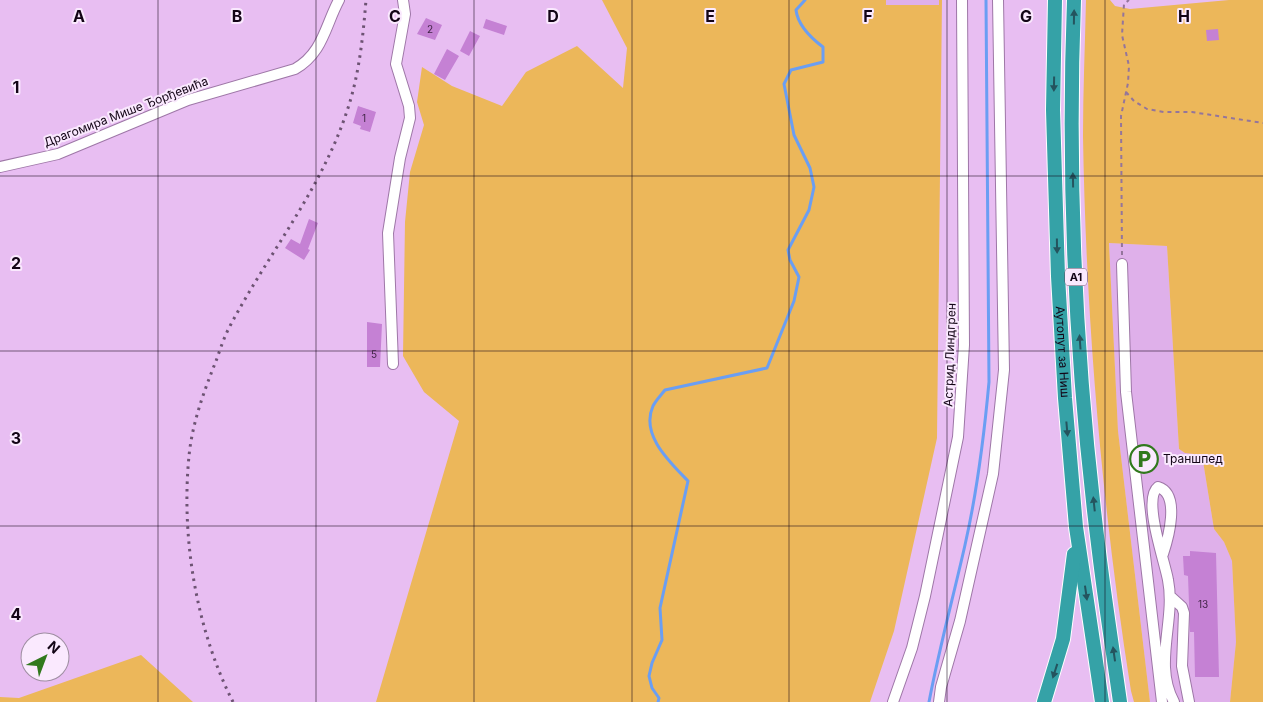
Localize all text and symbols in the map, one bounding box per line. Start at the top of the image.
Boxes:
text: A [73,6,85,26]
text: B [232,6,242,26]
text: C [389,6,401,26]
text: D [547,6,559,26]
text: E [705,6,715,26]
text: F [863,6,873,26]
text: G [1020,6,1032,26]
text: H [1178,6,1190,26]
one-way arrow [1070,9,1078,25]
house number: 2 [427,23,433,35]
street label: Драгомира Мише Ђорђевића [42,73,210,150]
one-way arrow [1050,76,1058,92]
text: 1 [13,77,19,97]
house number: 1 [362,112,366,124]
one-way arrow [1069,172,1077,188]
one-way arrow [1053,238,1061,254]
text: 2 [11,253,21,273]
road number: A1 [1065,268,1087,286]
street label: Астрид Линдгрен [940,303,959,407]
street label: Аутопут за Ниш [1053,306,1073,398]
one-way arrow [1076,334,1084,350]
house number: 5 [371,348,377,360]
one-way arrow [1064,421,1072,437]
text: 3 [11,428,21,448]
parking icon: Траншпед [1129,444,1159,474]
place label: Траншпед [1163,451,1223,466]
one-way arrow [1090,496,1098,512]
one-way arrow [1082,585,1090,601]
house number: 13 [1198,598,1208,610]
text: 4 [11,604,22,624]
north arrow [20,632,70,682]
text: N [44,637,64,657]
one-way arrow [1109,645,1117,661]
one-way arrow [1051,664,1059,679]

